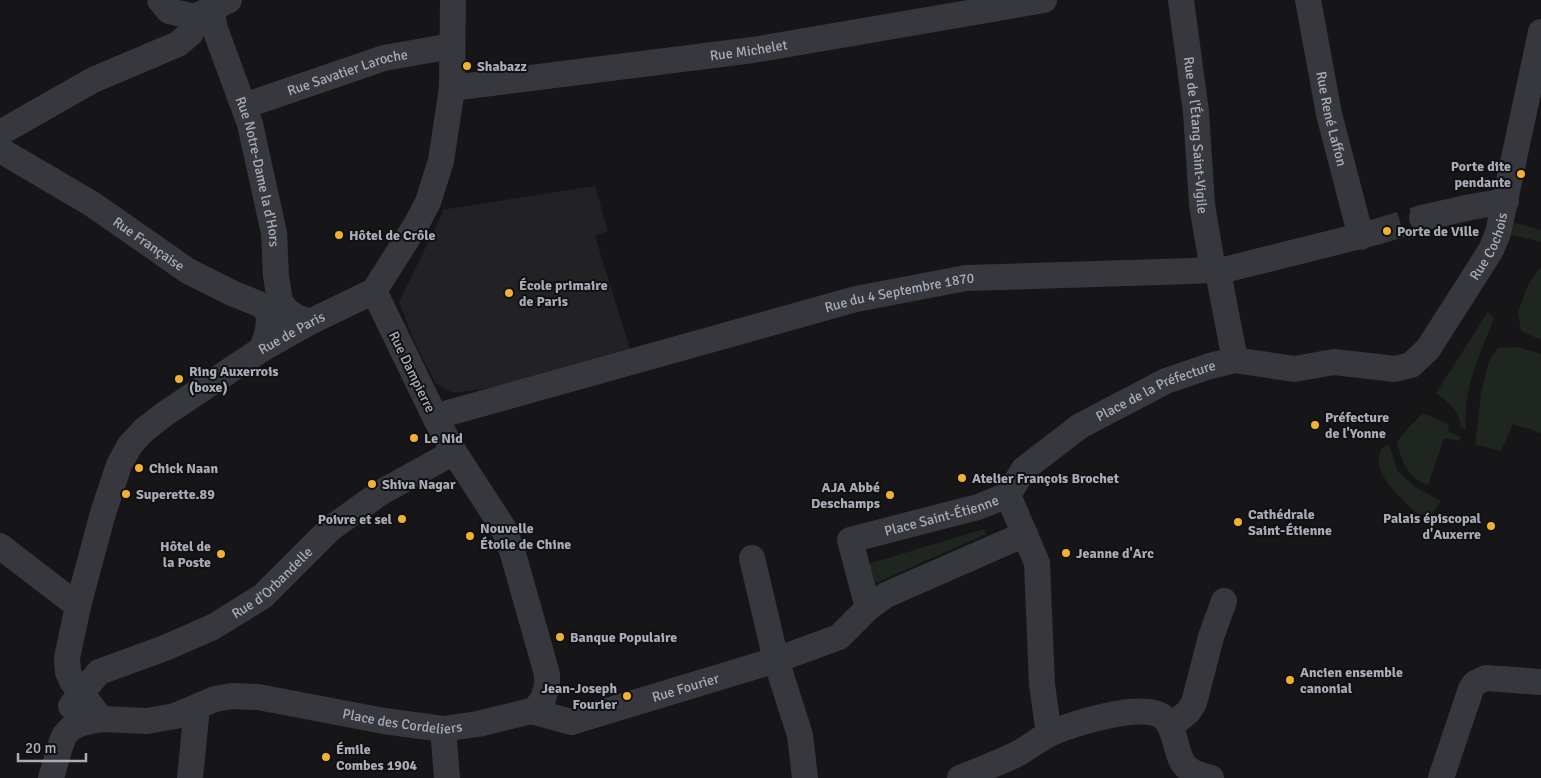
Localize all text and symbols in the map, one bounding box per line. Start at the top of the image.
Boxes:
street label: Rue Michelet [709,36,789,64]
street label: Rue Savatier Laroche [285,45,409,99]
street label: Rue de l'Étang Saint-Vigile [1180,56,1212,215]
place label: Shabazz [477,58,527,75]
marker: Shabazz [461,60,473,72]
street label: Rue René Laffon [1313,70,1351,168]
street label: Rue Notre-Dame la d'Hors [232,94,283,247]
place label: Porte dite pendante [1451,158,1511,191]
marker: Porte dite pendante [1515,168,1527,180]
street label: Rue Cochois [1466,211,1511,283]
street label: Rue Française [110,213,188,274]
place label: Porte de Ville [1397,223,1479,240]
marker: Porte de Ville [1381,225,1393,237]
place label: Hôtel de Crôle [349,227,436,244]
marker: Hôtel de Crôle [333,229,345,241]
street label: Rue du 4 Septembre 1870 [823,269,974,316]
place label: École primaire de Paris [519,277,608,310]
marker: École primaire de Paris [503,287,515,299]
street label: Rue de Paris [255,308,328,358]
street label: Rue Dampierre [385,329,439,415]
street label: Place de la Préfecture [1093,356,1217,425]
place label: Ring Auxerrois (boxe) [189,363,279,396]
marker: Ring Auxerrois (boxe) [173,373,185,385]
place label: Préfecture de l'Yonne [1325,409,1389,442]
marker: Préfecture de l'Yonne [1309,419,1321,431]
place label: Le Nid [424,430,463,447]
marker: Le Nid [408,432,420,444]
place label: Chick Naan [149,460,218,477]
marker: Chick Naan [133,462,145,474]
place label: Atelier François Brochet [972,470,1120,487]
marker: Atelier François Brochet [956,472,968,484]
place label: Shiva Nagar [382,476,456,493]
marker: Shiva Nagar [366,478,378,490]
place label: AJA Abbé Deschamps [811,479,880,512]
place label: Superette.89 [136,486,215,503]
marker: Superette.89 [120,488,132,500]
marker: AJA Abbé Deschamps [884,489,896,501]
street label: Place Saint-Étienne [882,491,1001,539]
place label: Cathédrale Saint-Étienne [1248,506,1332,539]
place label: Palais épiscopal d'Auxerre [1383,510,1482,543]
place label: Poivre et sel [318,511,393,528]
marker: Poivre et sel [396,513,408,525]
marker: Cathédrale Saint-Étienne [1232,516,1244,528]
place label: Nouvelle Étoile de Chine [480,520,571,553]
marker: Palais épiscopal d'Auxerre [1485,520,1497,532]
marker: Nouvelle Étoile de Chine [464,530,476,542]
place label: Hôtel de la Poste [160,538,211,571]
street label: Rue d'Orbandelle [228,543,316,622]
place label: Jeanne d'Arc [1076,545,1154,562]
marker: Jeanne d'Arc [1060,547,1072,559]
marker: Hôtel de la Poste [215,548,227,560]
place label: Banque Populaire [570,629,677,646]
marker: Banque Populaire [554,631,566,643]
place label: Ancien ensemble canonial [1300,664,1403,697]
street label: Rue Fourier [650,669,722,706]
marker: Ancien ensemble canonial [1284,674,1296,686]
place label: Jean-Joseph Fourier [541,680,617,713]
marker: Jean-Joseph Fourier [621,690,633,702]
street label: Place des Cordeliers [341,705,463,738]
scale bar [18,730,85,762]
text: 20 m [25,739,56,757]
place label: Émile Combes 1904 [336,741,417,774]
marker: Émile Combes 1904 [320,751,332,763]

